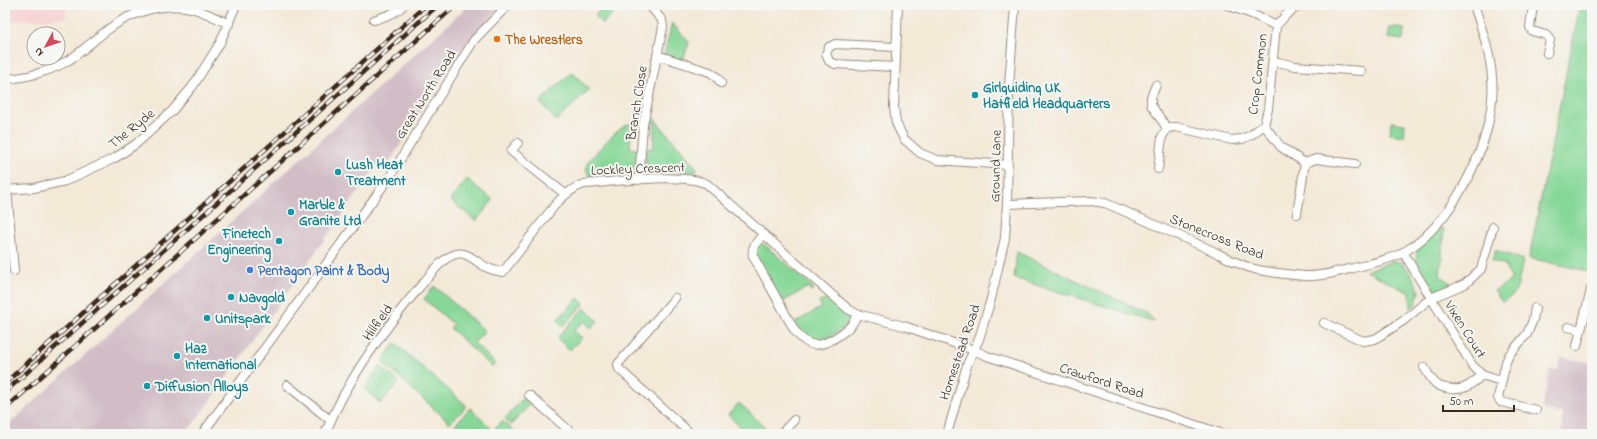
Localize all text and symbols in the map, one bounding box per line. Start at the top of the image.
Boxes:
north arrow [26,26,66,66]
place label: The Wrestlers [505,30,583,51]
street label: Crop Common [1243,32,1274,116]
marker: The Wrestlers [492,34,502,44]
text: N [31,44,48,60]
street label: Great North Road [390,46,462,143]
street label: Branch Close [621,64,654,143]
place label: Girlguiding UK Hatfield Headquarters [983,78,1110,115]
marker: Girlguiding UK Hatfield Headquarters [970,90,980,100]
street label: The Ryde [104,103,161,155]
street label: Ground Lane [985,129,1008,202]
place label: Lush Heat Treatment [346,155,406,192]
street label: Lockley Crescent [591,157,686,183]
marker: Lush Heat Treatment [333,167,343,177]
place label: Marble & Granite Ltd [299,195,361,232]
marker: Marble & Granite Ltd [286,207,296,217]
street label: Stonecross Road [1166,209,1267,266]
place label: Finetech Engineering [207,224,272,263]
marker: Finetech Engineering [274,236,284,246]
place label: Pentagon Paint & Body [258,261,390,284]
marker: Pentagon Paint & Body [245,265,255,275]
place label: Navgold [239,288,285,311]
marker: Navgold [226,292,236,302]
street label: Vixen Court [1438,296,1491,363]
street label: Hillfield [358,300,399,346]
street label: Homestead Road [934,302,987,403]
place label: Unitspark [215,309,272,330]
marker: Unitspark [202,313,212,323]
place label: Haz International [185,339,257,376]
marker: Haz International [172,351,182,361]
street label: Crawford Road [1057,358,1147,405]
place label: Diffusion Alloys [154,377,249,400]
marker: Diffusion Alloys [142,381,152,391]
scale bar [1443,387,1514,413]
text: 50 m [1449,393,1473,411]

